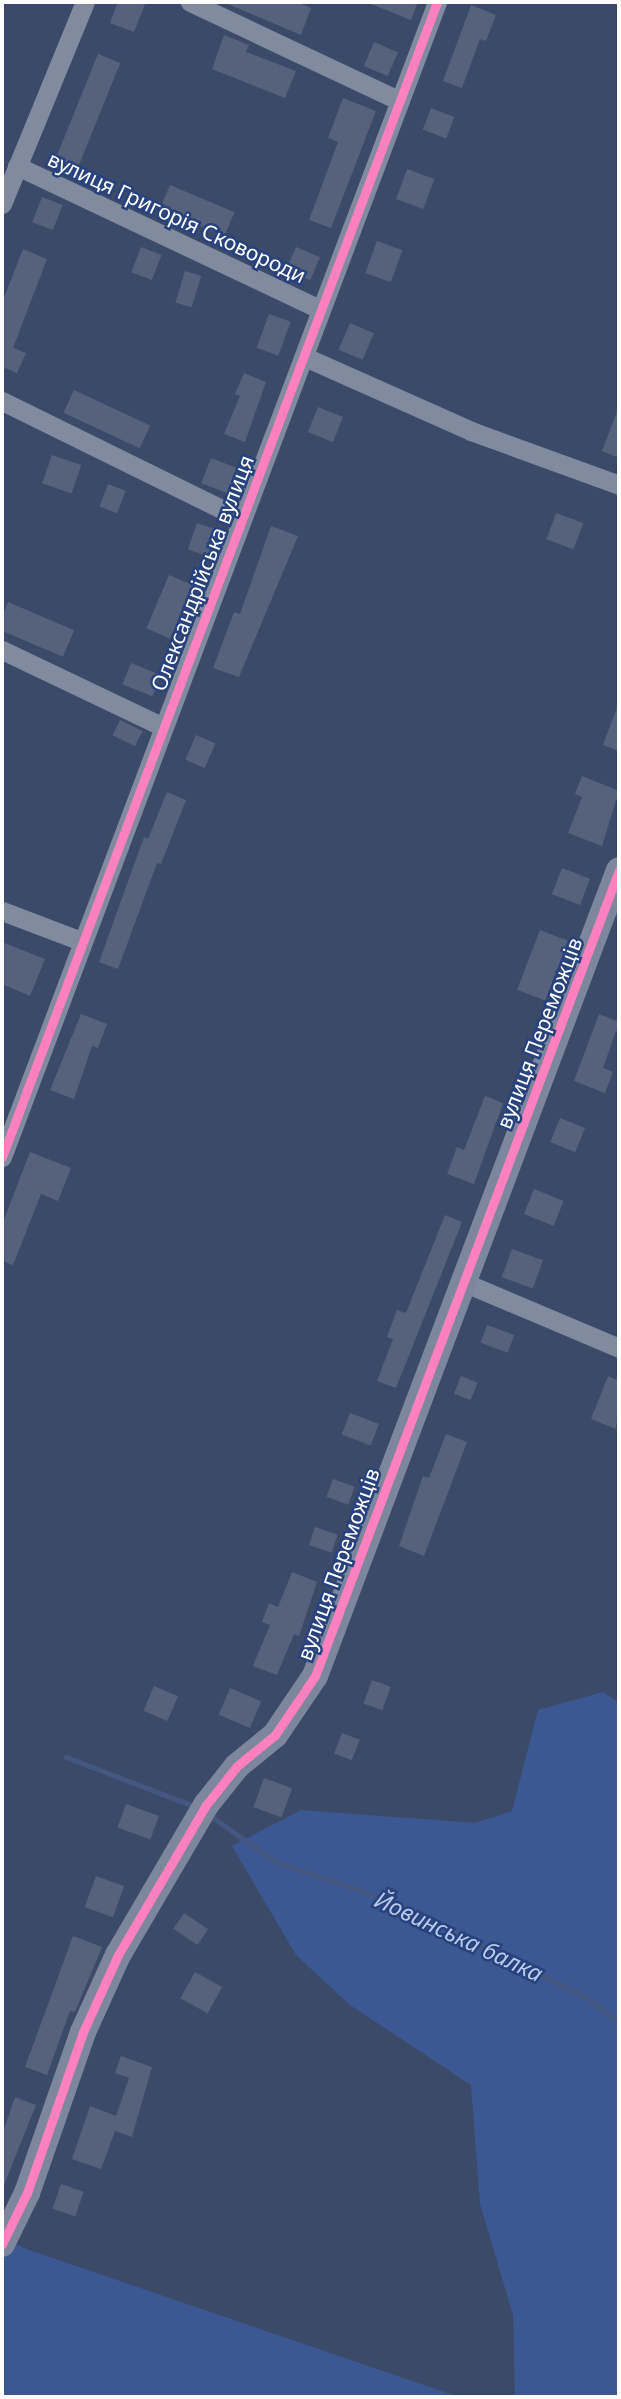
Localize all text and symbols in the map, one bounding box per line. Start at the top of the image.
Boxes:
street label: вулиця Григорія Сковороди [44,146,310,288]
street label: Олександрійська вулиця [145,452,259,694]
street label: вулиця Переможців [491,934,587,1132]
street label: вулиця Переможців [292,1464,384,1664]
water label: Йовинська балка [371,1885,547,1987]

